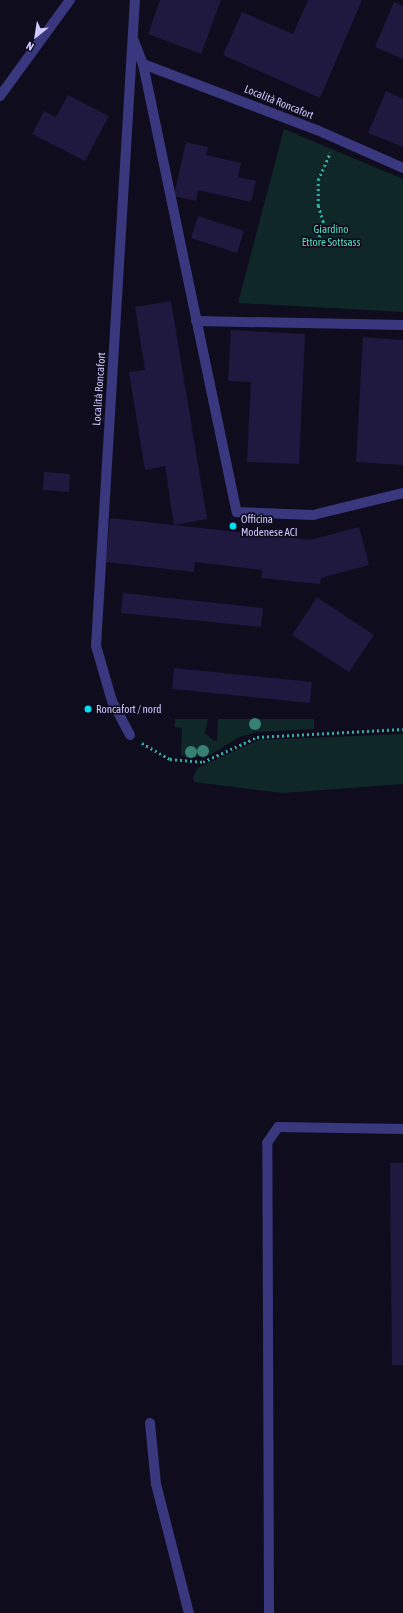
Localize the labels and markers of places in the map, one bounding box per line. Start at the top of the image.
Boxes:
place label: Officina Modenese ACI [241,513,298,539]
marker: Officina Modenese ACI [228,521,238,531]
place label: Roncafort / nord [96,702,161,716]
marker: Roncafort / nord [83,704,93,714]

